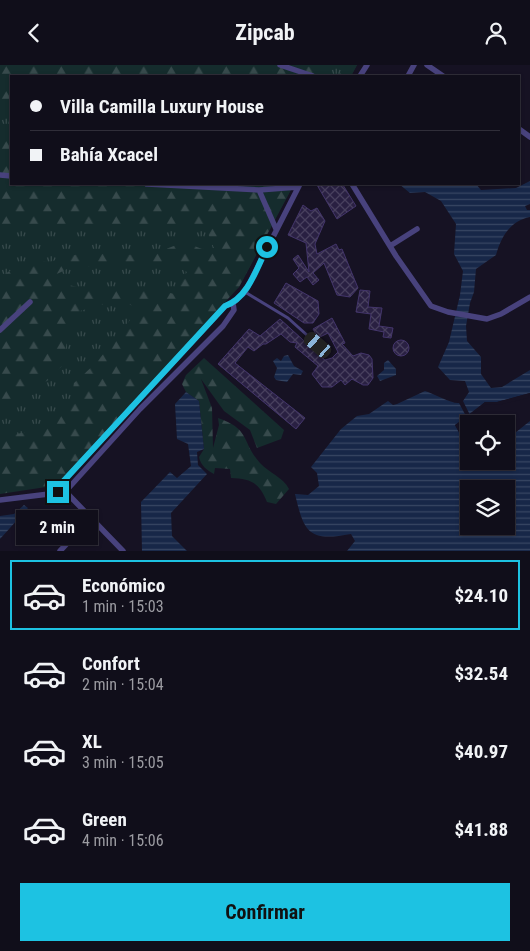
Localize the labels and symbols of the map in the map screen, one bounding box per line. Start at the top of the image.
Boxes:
route start [256,236,278,258]
car [301,329,334,361]
route end [47,481,69,503]
callout: 2 min [17,509,99,545]

